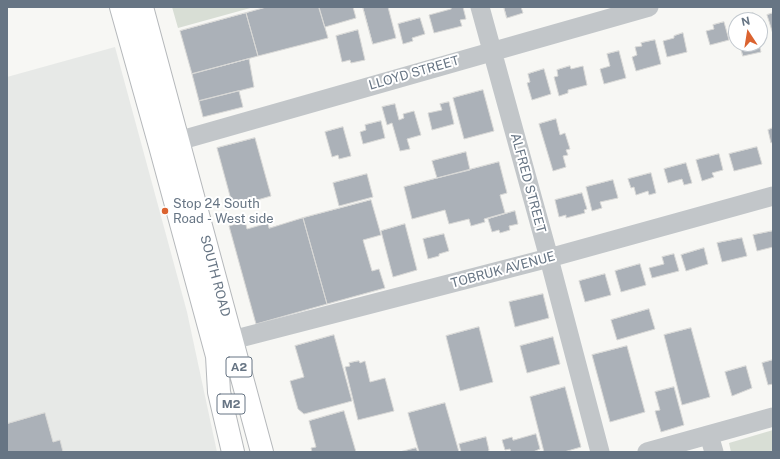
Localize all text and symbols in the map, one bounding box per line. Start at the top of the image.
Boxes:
north arrow [728,12,768,52]
text: N [740,14,751,28]
street label: LLOYD STREET [367,53,461,93]
street label: ALFRED STREET [507,131,549,235]
place label: Stop 24 South Road - West side [173,196,274,227]
marker: Stop 24 South Road - West side [160,206,170,216]
street label: SOUTH ROAD [197,233,233,319]
street label: TOBRUK AVENUE [449,249,557,291]
road number: A2 [226,357,252,377]
road number: M2 [217,394,245,414]

